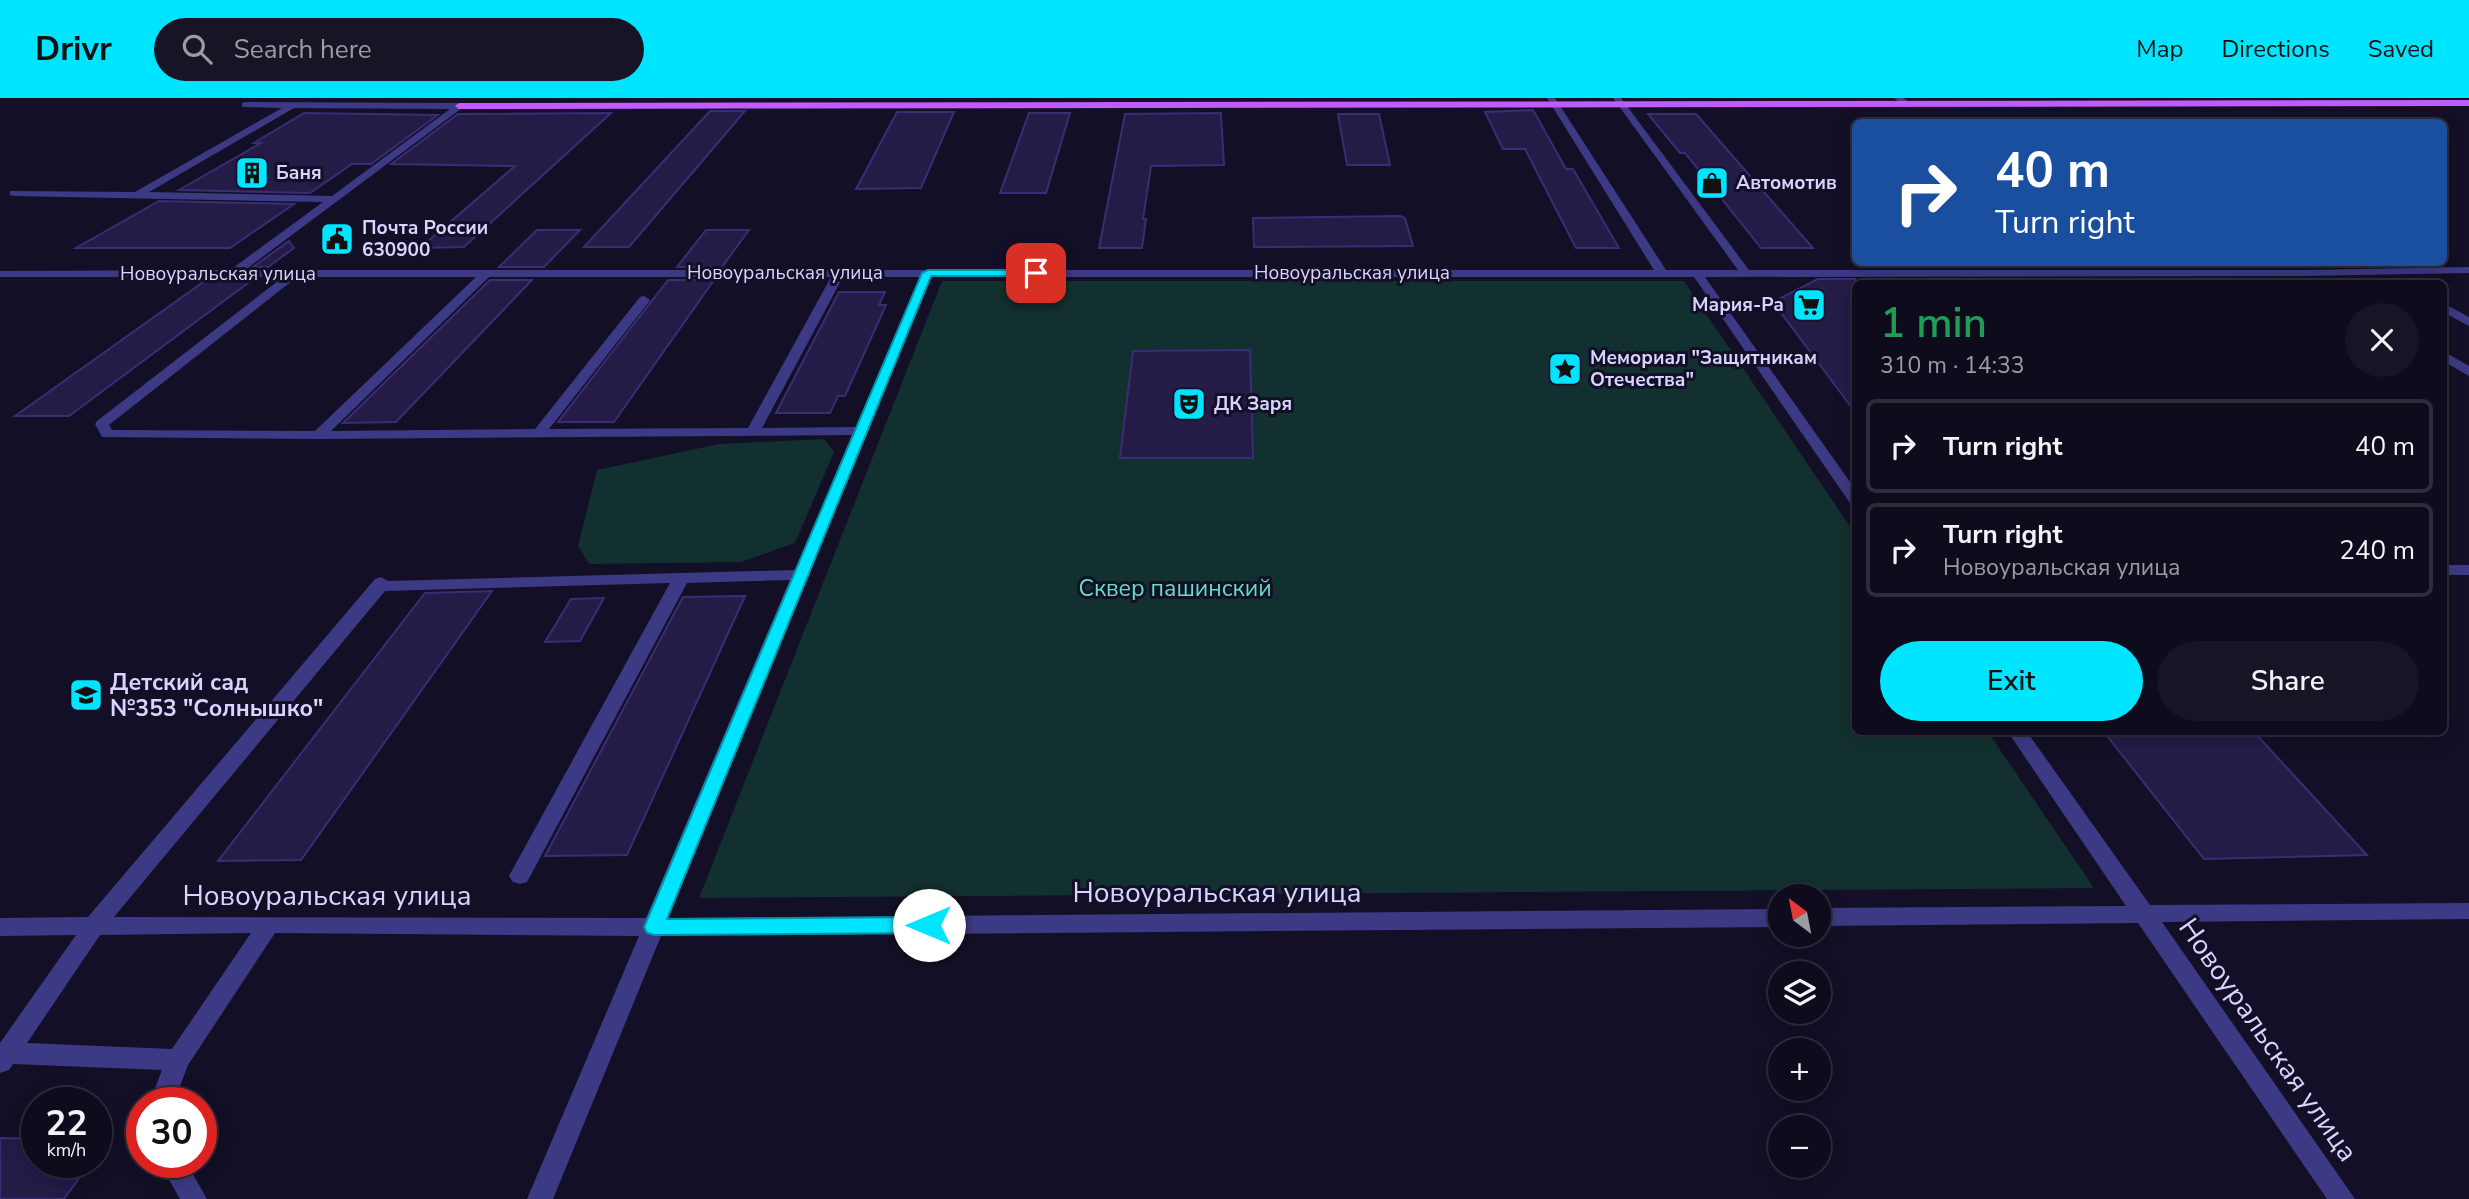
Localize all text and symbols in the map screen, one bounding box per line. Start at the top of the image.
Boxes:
search box [154,18,644,81]
text: Drivr [35,27,112,72]
icon: search [178,30,216,68]
text: Search here [234,32,372,67]
text: Map [2136,33,2183,65]
text: Directions [2221,33,2330,65]
text: Saved [2368,33,2434,65]
text: 40 m [1995,137,2110,204]
icon: right [1880,147,1971,238]
building icon: Баня [233,154,271,192]
place label: Баня [276,160,322,186]
shop icon: Автомотив [1693,164,1731,202]
place label: Автомотив [1736,170,1837,196]
text: Turn right [1995,201,2135,244]
place label: Почта России 630900 [362,215,488,263]
public building icon: Почта России 630900 [318,220,356,258]
pin [1006,243,1066,303]
icon: arrive [1017,254,1055,292]
street label: Новоуральская улица [687,260,883,286]
street label: Новоуральская улица [1254,260,1450,286]
street label: Новоуральская улица [120,261,316,287]
supermarket icon: Мария-Ра [1790,286,1828,324]
place label: Мария-Ра [1692,292,1784,318]
text: 1 min [1880,295,1987,352]
button: close [2345,303,2419,377]
place label: Мемориал "Защитникам Отечества" [1590,345,1817,393]
place icon: Мемориал "Защитникам Отечества" [1546,350,1584,388]
text: 310 m · 14:33 [1880,350,2025,381]
theatre icon: ДК Заря [1170,385,1208,423]
place label: ДК Заря [1214,391,1292,417]
icon: right [1884,427,1922,465]
text: Turn right [1943,429,2062,464]
text: 40 m [2355,429,2415,464]
text: Turn right [1943,517,2062,552]
icon: right [1884,531,1922,569]
text: 240 m [2339,533,2415,568]
text: Новоуральская улица [1943,552,2180,583]
park label: Сквер пашинский [1078,573,1272,604]
button: Exit [1880,641,2143,721]
button: Share [2157,641,2419,721]
place label: Детский сад №353 "Солнышко" [110,667,323,724]
school or university icon: Детский сад №353 "Солнышко" [67,676,105,714]
street label: Новоуральская улица [1072,874,1362,912]
street label: Новоуральская улица [182,877,472,915]
north arrow [1768,884,1830,947]
map controls [1768,884,1831,1178]
position arrow [892,888,966,962]
street label: Новоуральская улица [2170,911,2366,1169]
button: layers [1768,961,1831,1024]
button: + [1768,1038,1831,1101]
speed limit sign: 30 [126,1087,217,1178]
text: 22 [45,1100,88,1147]
button: − [1768,1115,1831,1178]
text: km/h [47,1138,86,1162]

